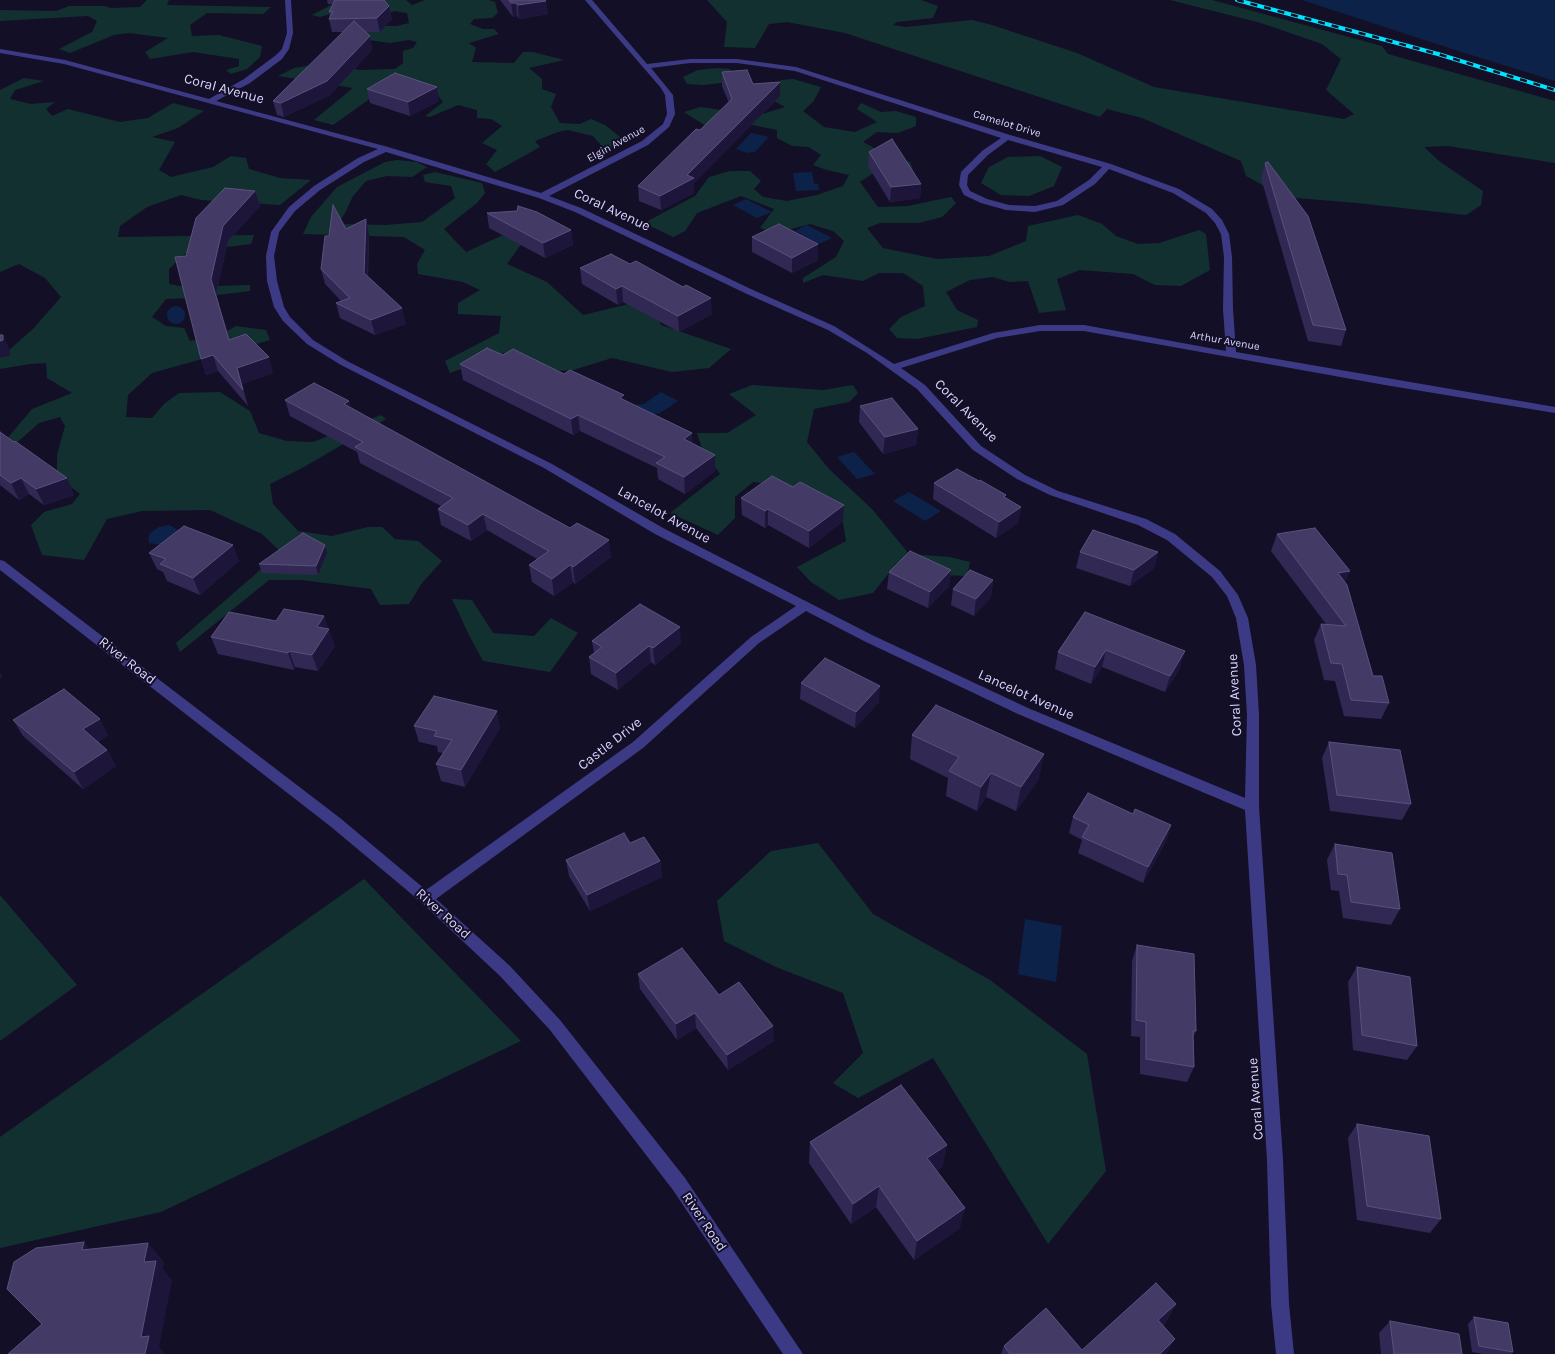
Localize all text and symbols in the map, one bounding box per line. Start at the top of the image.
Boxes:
street label: Coral Avenue [182,70,266,108]
street label: Camelot Drive [971,107,1043,141]
street label: Elgin Avenue [585,123,647,165]
street label: Coral Avenue [571,185,653,235]
street label: Arthur Avenue [1189,328,1261,354]
street label: Coral Avenue [931,376,1001,446]
street label: Lancelot Avenue [615,483,713,547]
street label: River Road [95,634,159,688]
street label: Coral Avenue [1224,653,1246,737]
street label: Lancelot Avenue [975,666,1077,724]
street label: Castle Drive [575,714,645,774]
street label: River Road [412,885,474,943]
street label: Coral Avenue [1245,1057,1267,1141]
street label: River Road [678,1189,730,1255]

